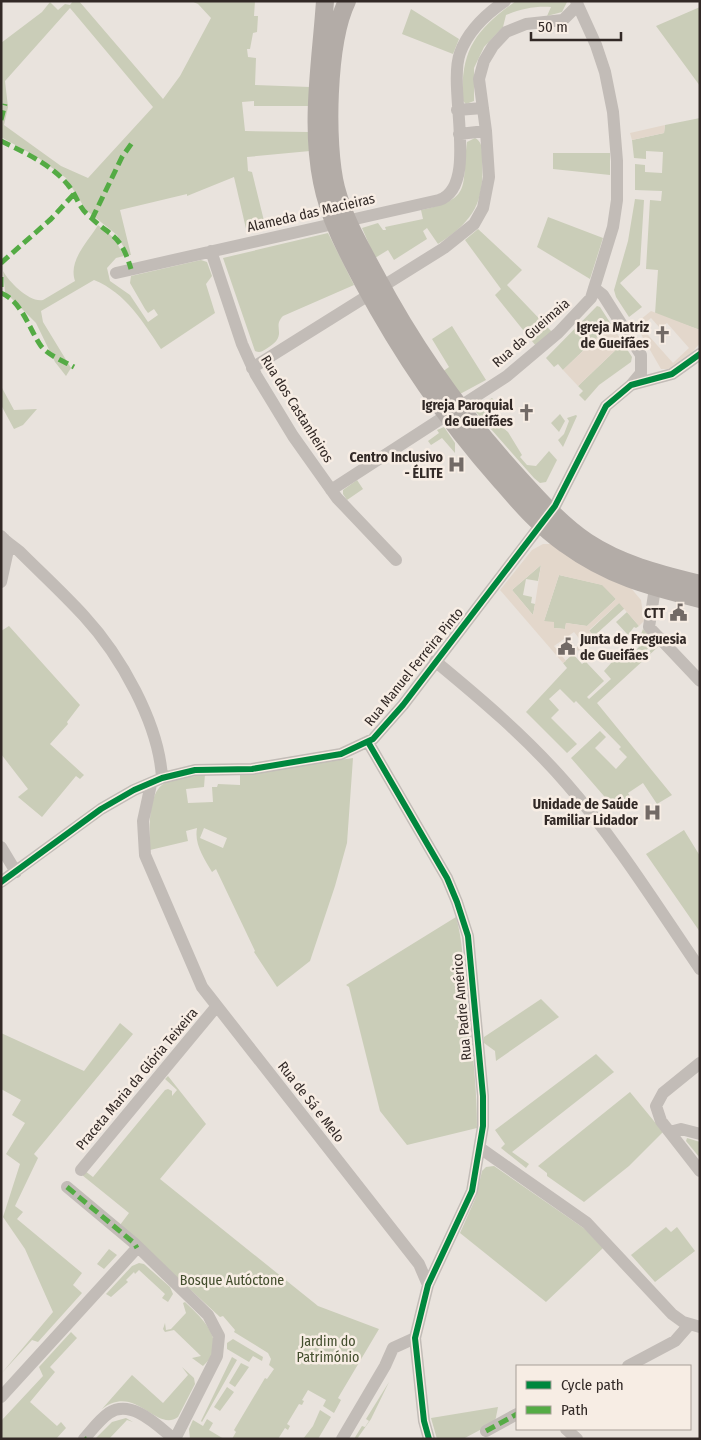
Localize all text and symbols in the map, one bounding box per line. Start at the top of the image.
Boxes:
scale bar [531,10,621,42]
text: 50 m [538,18,568,36]
street label: Alameda das Macieiras [245,190,377,236]
street label: Rua da Gueimaia [489,295,573,371]
place label: Igreja Matriz de Gueifães [576,319,649,352]
church icon: Igreja Matriz de Gueifães [653,325,673,345]
street label: Rua dos Castanheiros [257,352,337,466]
place label: Igreja Paroquial de Gueifães [422,397,513,430]
church icon: Igreja Paroquial de Gueifães [517,403,537,423]
place label: Centro Inclusivo - ÉLITE [349,449,444,482]
hospital icon: Centro Inclusivo - ÉLITE [447,455,467,475]
public building icon: CTT [669,603,689,623]
street label: Rua Manuel Ferreira Pinto [361,604,467,730]
place label: CTT [644,605,665,622]
place label: Junta de Freguesia de Gueifães [579,631,686,664]
public building icon: Junta de Freguesia de Gueifães [556,637,576,657]
place label: Unidade de Saúde Familiar Lidador [533,796,639,829]
hospital icon: Unidade de Saúde Familiar Lidador [642,802,662,822]
street label: Rua Padre Américo [449,953,475,1061]
street label: Praceta Maria da Glória Teixeira [73,1004,201,1153]
street label: Rua de Sá e Melo [274,1058,348,1146]
park label: Bosque Autóctone [180,1272,284,1289]
park label: Jardim do Património [297,1333,359,1366]
legend [516,1365,691,1430]
text: Cycle path [561,1376,624,1394]
text: Path [561,1401,588,1419]

